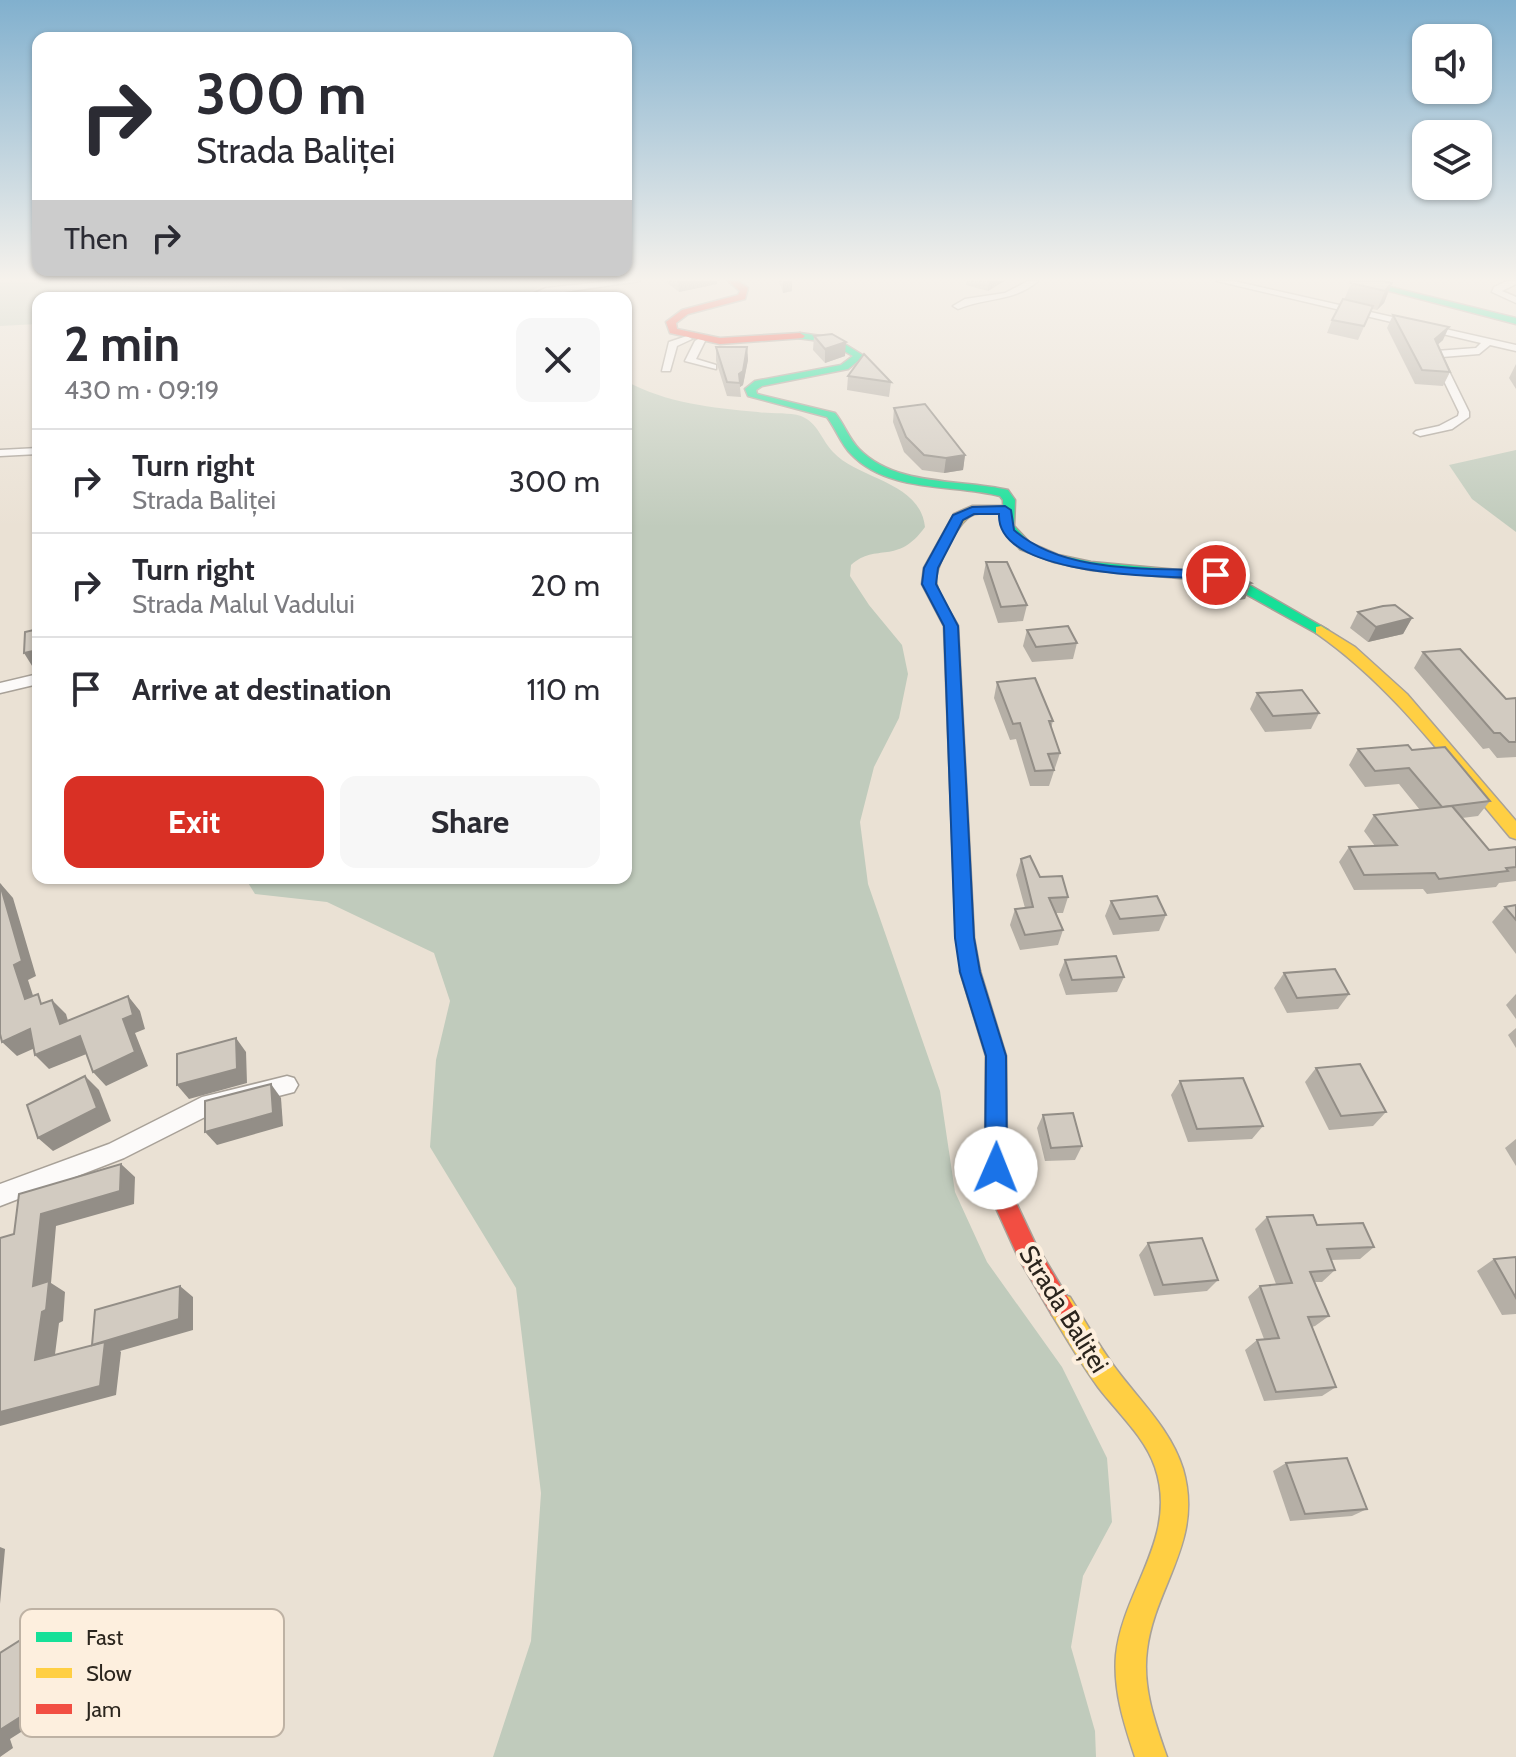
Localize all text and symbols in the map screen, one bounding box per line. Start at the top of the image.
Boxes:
map controls [1412,24,1492,200]
button: sound [1412,24,1492,104]
text: 300 m [196,60,367,128]
icon: right [64,64,168,168]
button: layers [1412,120,1492,200]
text: Strada Baliței [196,128,395,172]
icon: right [144,216,188,260]
text: Then [64,220,128,257]
text: 2 min [64,315,180,373]
button: close [516,318,600,402]
text: 430 m · 09:19 [64,374,219,406]
text: Turn right [132,447,255,484]
icon: right [64,459,108,503]
text: 300 m [509,463,600,500]
text: Strada Baliței [132,484,276,516]
pin [1182,541,1250,609]
text: Turn right [132,551,255,588]
icon: arrive [1194,553,1238,597]
icon: right [64,563,108,607]
text: 20 m [530,567,600,604]
text: Strada Malul Vadului [132,588,355,620]
icon: arrive [64,667,108,711]
text: Arrive at destination [132,671,392,708]
text: 110 m [526,671,600,708]
button: Exit [64,776,324,868]
button: Share [340,776,600,868]
position arrow [954,1126,1038,1210]
street label: Strada Baliței [1011,1239,1116,1379]
legend [20,1609,284,1737]
text: Fast [86,1624,124,1651]
text: Slow [86,1660,132,1687]
text: Jam [85,1696,121,1723]

